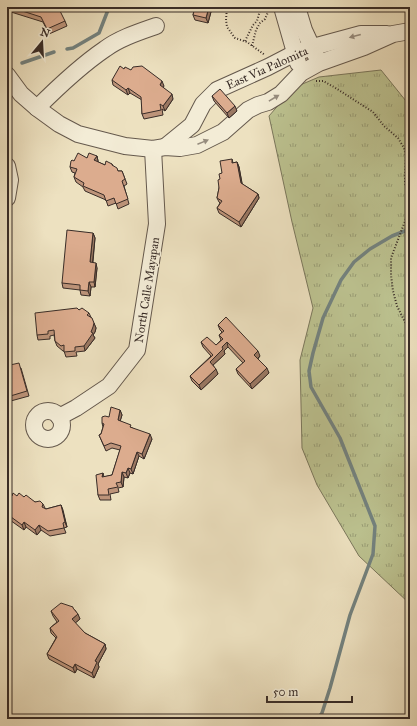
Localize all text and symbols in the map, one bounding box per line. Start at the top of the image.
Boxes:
north arrow [22,22,62,62]
text: N [38,25,52,41]
one-way arrow [348,33,360,39]
street label: East Via Palomita [224,43,311,92]
one-way arrow [268,95,280,102]
one-way arrow [198,139,209,145]
street label: North Calle Mayapan [132,236,162,344]
scale bar [267,678,352,704]
text: 50 m [273,685,298,699]

